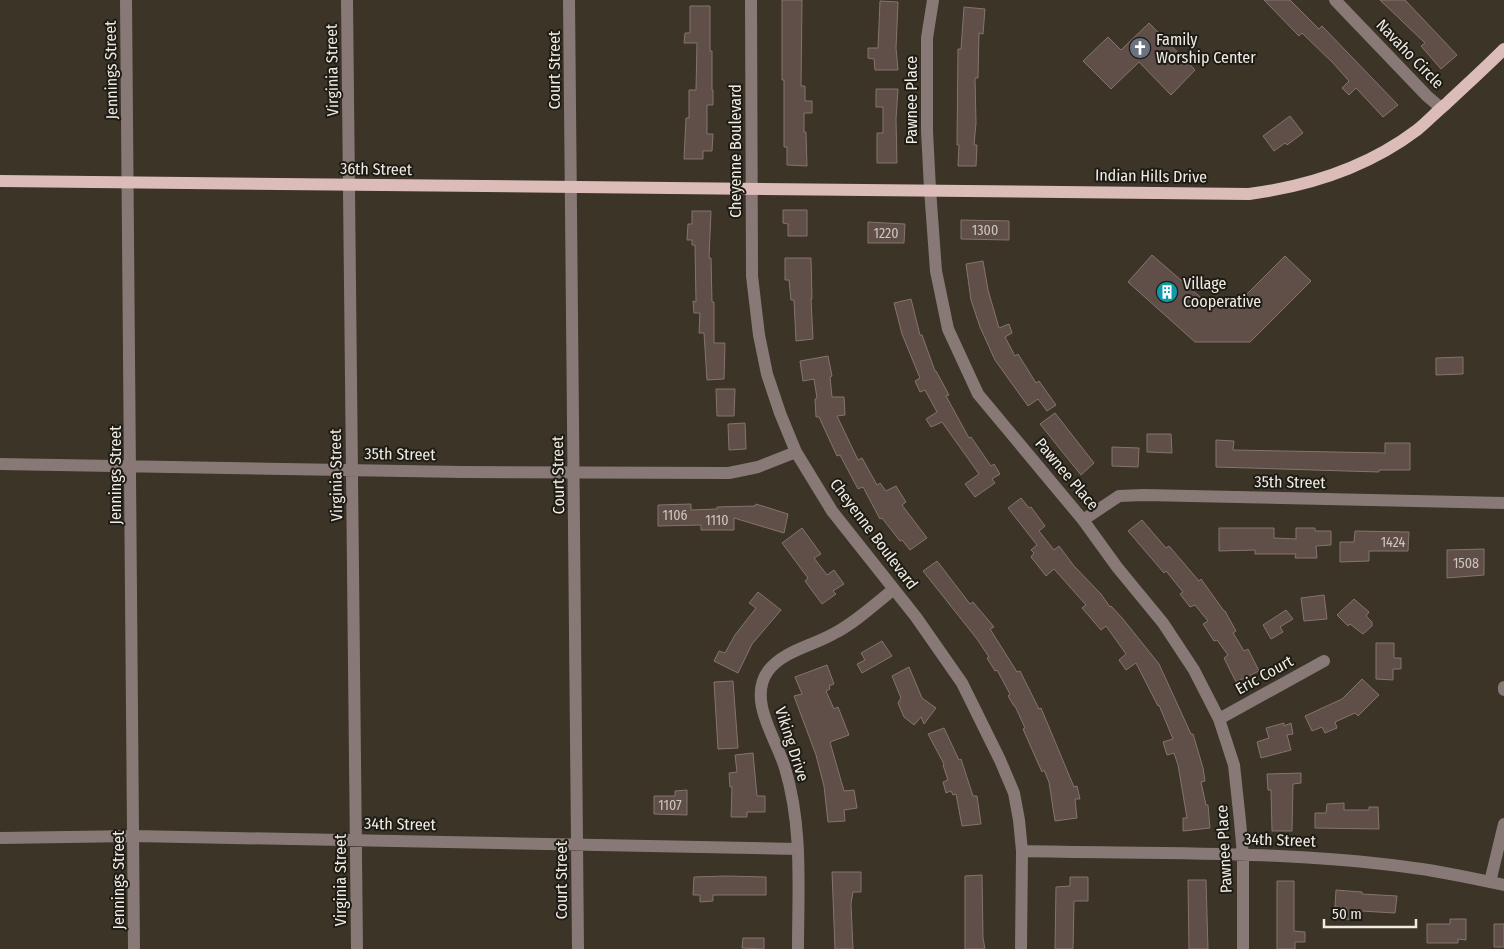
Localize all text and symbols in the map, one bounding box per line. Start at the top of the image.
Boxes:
street label: Navaho Circle [1372,15,1448,93]
street label: Jennings Street [101,20,121,120]
street label: Virginia Street [322,23,342,116]
street label: Court Street [545,30,564,109]
place label: Family Worship Center [1156,30,1256,67]
church icon: Family Worship Center [1128,36,1152,60]
street label: Pawnee Place [902,56,921,144]
street label: Cheyenne Boulevard [726,84,745,218]
street label: 36th Street [340,159,413,179]
street label: Indian Hills Drive [1095,166,1207,186]
house number: 1300 [972,222,998,239]
house number: 1220 [873,225,899,242]
place label: Village Cooperative [1183,274,1261,311]
building icon: Village Cooperative [1155,280,1179,304]
street label: Jennings Street [106,425,125,524]
street label: Virginia Street [326,428,346,521]
street label: Pawnee Place [1031,434,1103,514]
street label: Court Street [548,435,568,514]
street label: 35th Street [364,444,437,464]
street label: 35th Street [1254,472,1327,492]
street label: Cheyenne Boulevard [826,475,922,593]
house number: 1106 [663,507,688,524]
house number: 1110 [705,512,729,529]
house number: 1424 [1381,534,1406,551]
house number: 1508 [1453,555,1479,572]
street label: Eric Court [1232,651,1297,699]
street label: Viking Drive [771,704,813,784]
house number: 1107 [658,797,682,814]
street label: Pawnee Place [1212,804,1236,894]
street label: 34th Street [364,814,437,834]
street label: 34th Street [1244,829,1317,851]
street label: Jennings Street [109,830,128,929]
street label: Virginia Street [331,833,350,926]
street label: Court Street [552,840,571,919]
scale bar [1324,896,1416,928]
text: 50 m [1332,905,1362,923]

